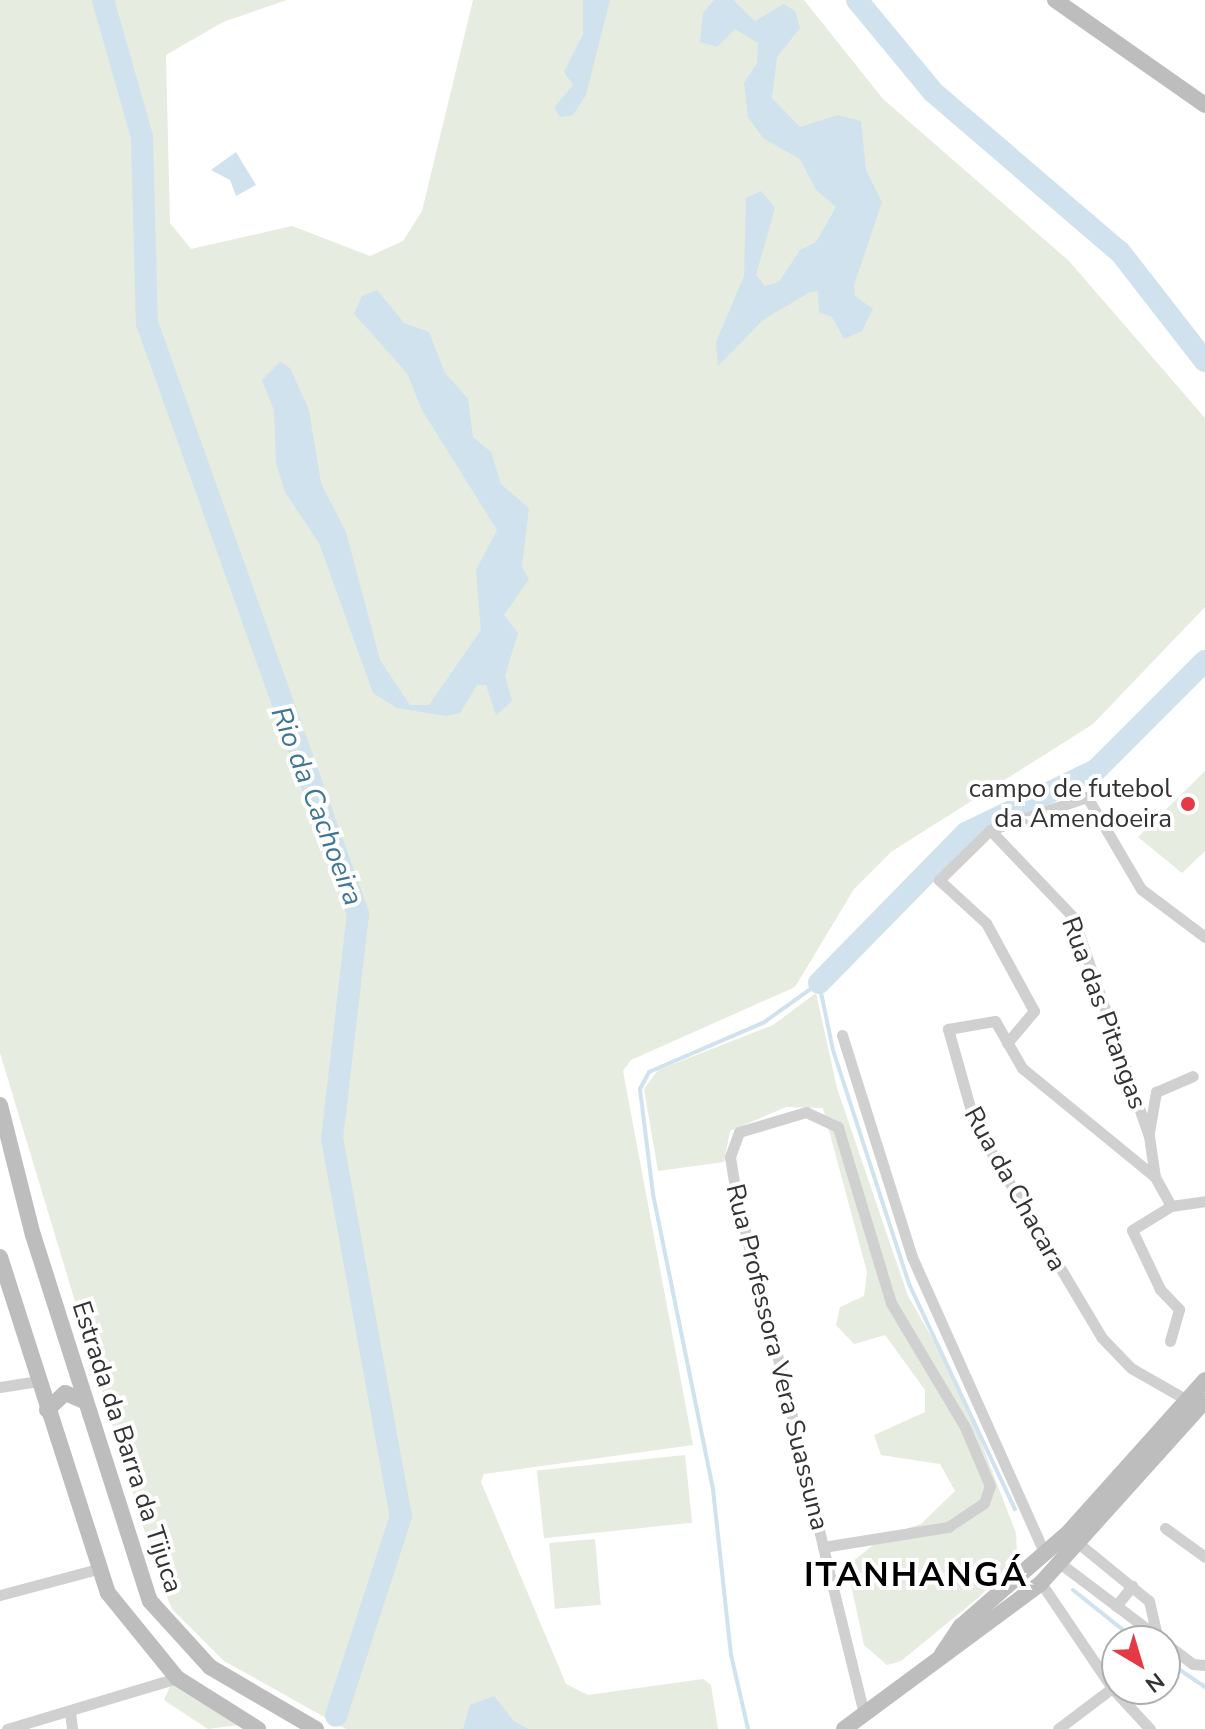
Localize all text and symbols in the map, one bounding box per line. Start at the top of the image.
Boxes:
water label: Rio da Cachoeira [264,702,370,910]
place label: campo de futebol da Amendoeira [969,773,1172,834]
marker: campo de futebol da Amendoeira [1179,795,1197,813]
street label: Rua das Pitangas [1055,913,1153,1113]
street label: Rua da Chacara [957,1102,1073,1276]
street label: Rua Professora Vera Suassuna [719,1181,835,1533]
street label: Estrada da Barra da Tijuca [65,1297,189,1597]
district label: ITANHANGÁ [804,1556,1028,1596]
north arrow [1101,1625,1181,1705]
text: N [1139,1665,1170,1699]

